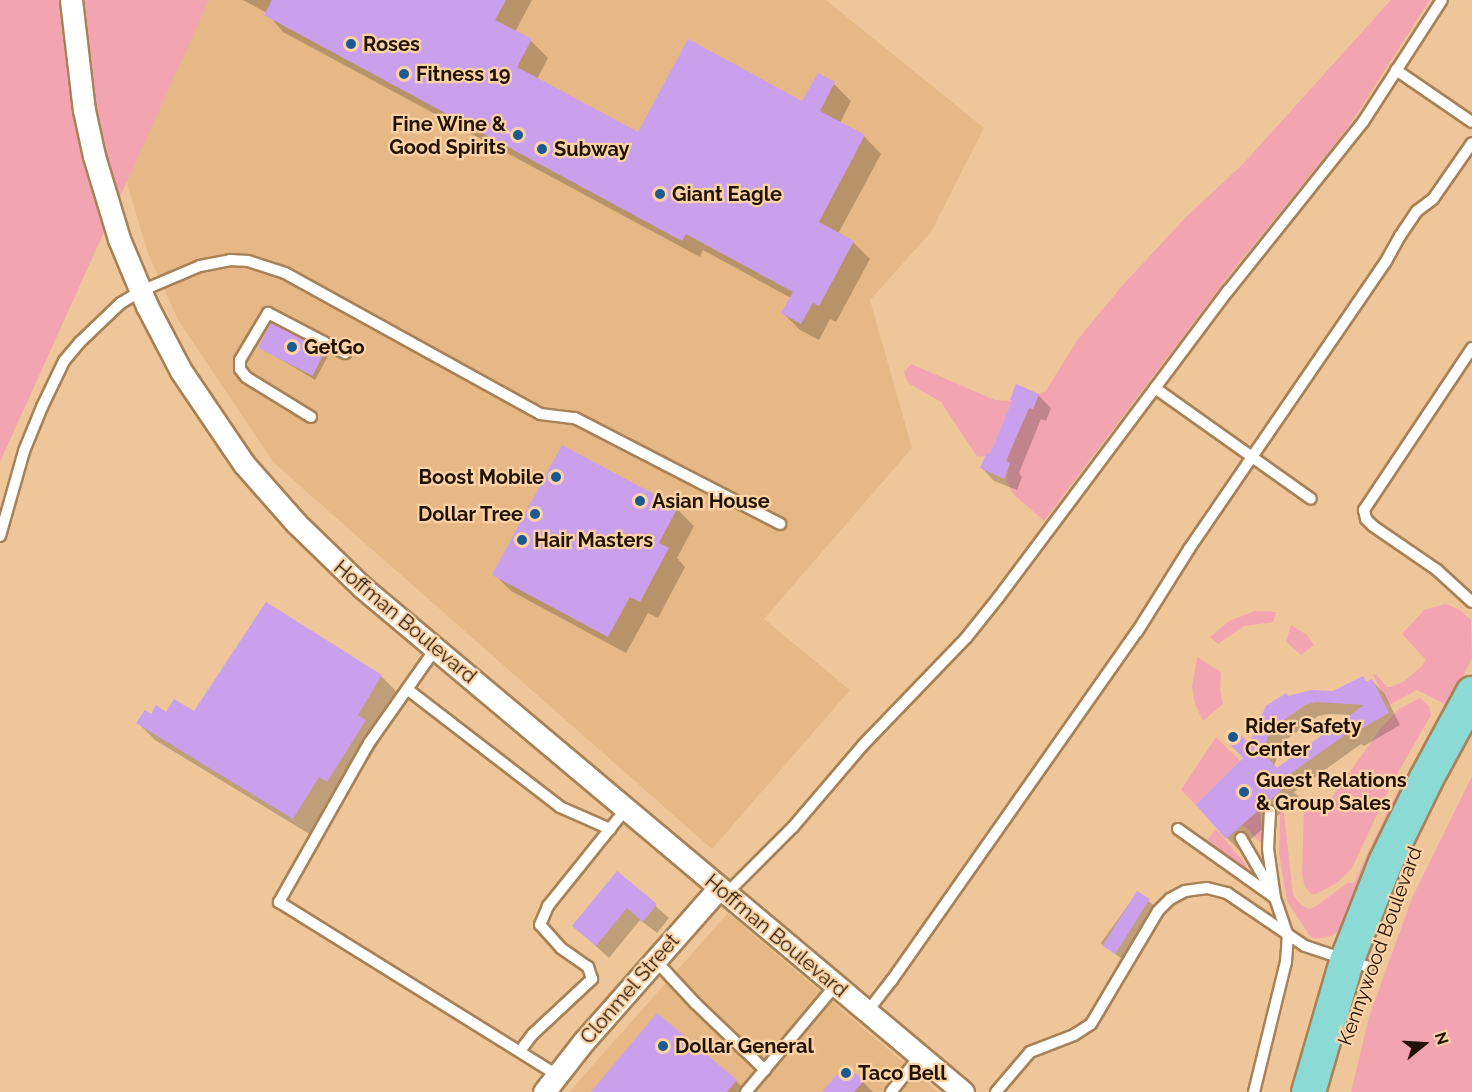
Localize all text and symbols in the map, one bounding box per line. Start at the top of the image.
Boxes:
place label: Roses [363,32,420,56]
marker: Roses [344,37,358,51]
place label: Fitness 19 [416,62,511,86]
marker: Fitness 19 [397,67,411,81]
place label: Fine Wine & Good Spirits [389,112,506,159]
marker: Fine Wine & Good Spirits [511,128,525,142]
place label: Subway [554,137,629,161]
marker: Subway [535,142,549,156]
place label: Giant Eagle [672,182,782,206]
marker: Giant Eagle [653,187,667,201]
place label: GetGo [304,335,365,359]
marker: GetGo [285,340,299,354]
place label: Boost Mobile [419,465,544,489]
marker: Boost Mobile [549,470,563,484]
place label: Asian House [652,489,770,513]
marker: Asian House [633,494,647,508]
place label: Dollar Tree [417,502,523,526]
marker: Dollar Tree [528,507,542,521]
place label: Hair Masters [534,528,654,552]
marker: Hair Masters [515,533,529,547]
street label: Hoffman Boulevard [329,555,481,689]
place label: Rider Safety Center [1245,714,1362,761]
marker: Rider Safety Center [1226,730,1240,744]
place label: Guest Relations & Group Sales [1256,768,1407,815]
marker: Guest Relations & Group Sales [1237,785,1251,799]
street label: Kennywood Boulevard [1333,843,1427,1049]
street label: Hoffman Boulevard [700,869,852,1003]
street label: Clonmel Street [575,929,685,1049]
north arrow [1394,1014,1454,1074]
text: N [1431,1030,1453,1047]
place label: Dollar General [675,1034,814,1058]
marker: Dollar General [656,1039,670,1053]
place label: Taco Bell [858,1061,947,1085]
marker: Taco Bell [839,1066,853,1080]

